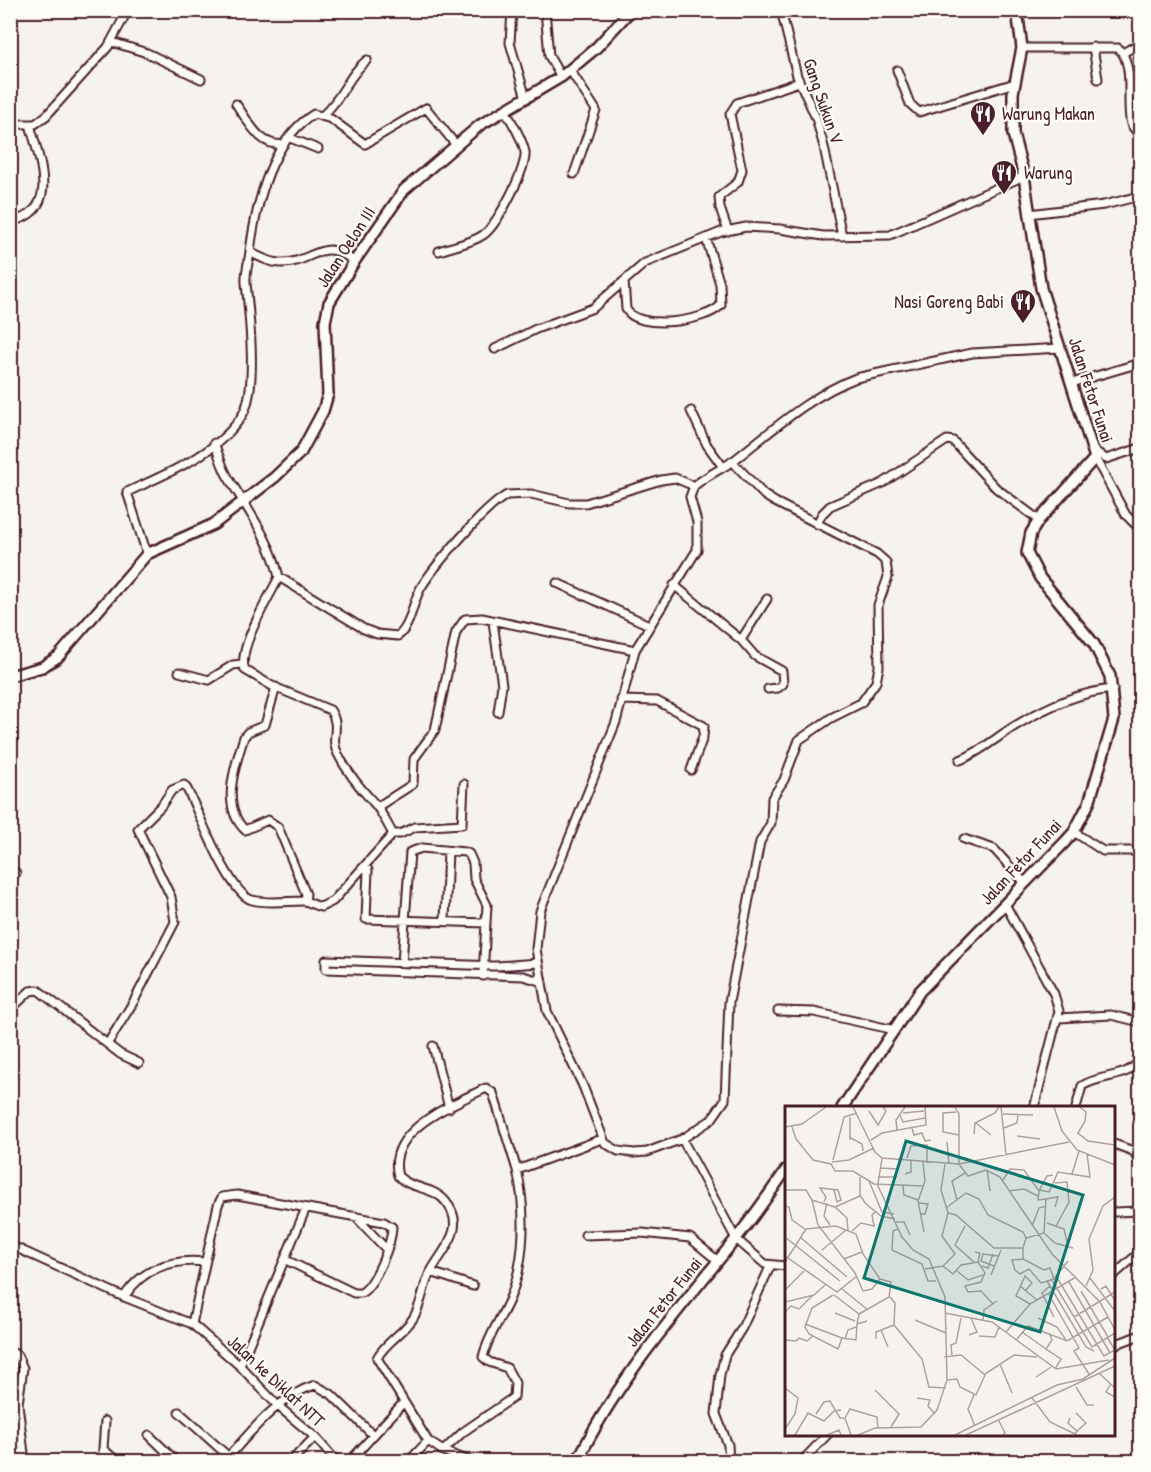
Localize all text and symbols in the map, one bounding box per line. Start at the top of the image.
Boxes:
street label: Gang Sukun V [797,55,850,148]
restaurant icon: Warung Makan [968,99,998,137]
place label: Warung Makan [1002,101,1095,126]
restaurant icon: Warung [989,158,1019,196]
place label: Warung [1024,160,1072,185]
street label: Jalan Oelon III [310,201,381,292]
restaurant icon: Nasi Goreng Babi [1008,287,1038,325]
place label: Nasi Goreng Babi [894,289,1004,314]
street label: Jalan Fetor Funai [1063,334,1120,446]
street label: Jalan Fetor Funai [974,813,1067,910]
inset map [785,1106,1115,1436]
street label: Jalan Fetor Funai [619,1251,708,1352]
street label: Jalan ke Diklat NTT [222,1329,331,1433]

